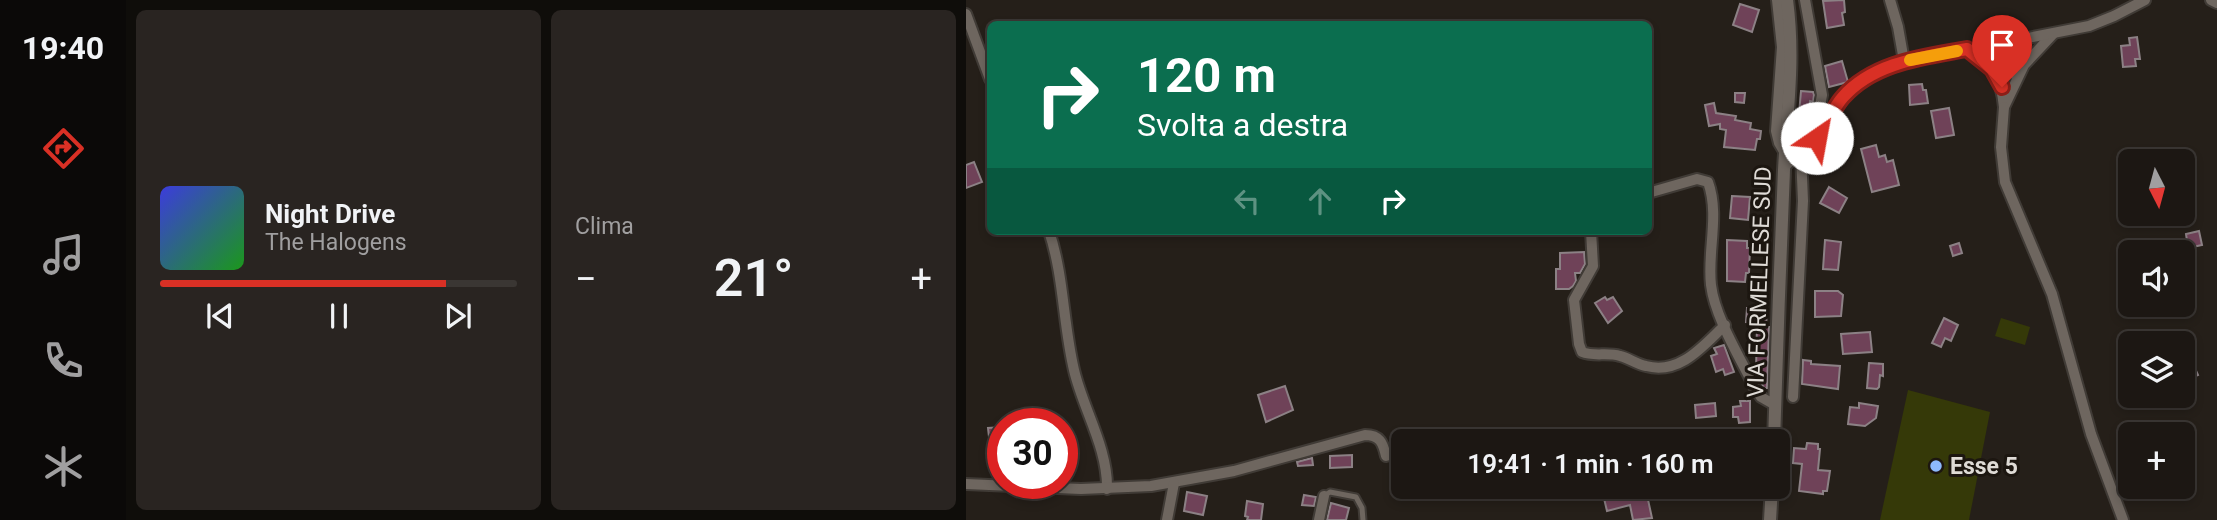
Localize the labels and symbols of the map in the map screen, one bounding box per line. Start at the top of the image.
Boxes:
pin [1972,15,2032,87]
position arrow [1780,101,1854,175]
north arrow [2118,149,2194,226]
street label: VIA FORMELLESE SUD [1742,166,1777,398]
speed limit sign: 30 [987,408,1078,499]
place label: Esse 5 [1950,453,2018,480]
marker: Esse 5 [1928,458,1944,474]

